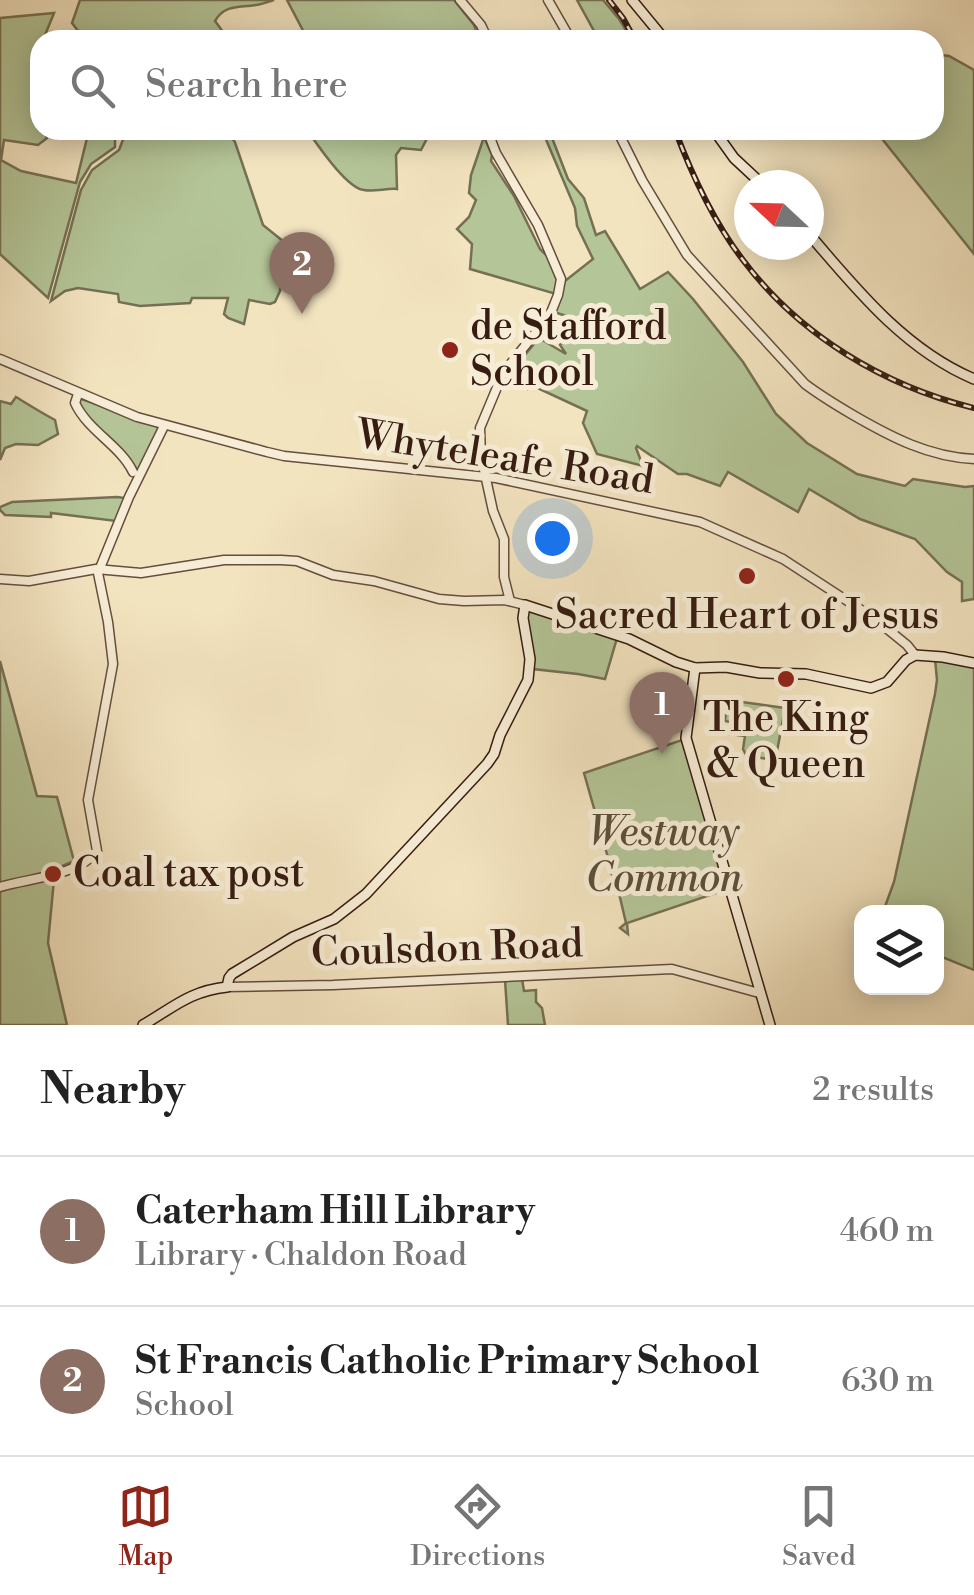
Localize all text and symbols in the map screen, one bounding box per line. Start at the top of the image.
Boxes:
search box [30,30,944,140]
icon: search [65,58,120,113]
text: Search here [145,62,348,109]
north arrow [734,170,824,260]
pin: 2 [270,232,334,314]
place label: de Stafford School [470,302,667,398]
marker: de Stafford School [439,339,461,361]
street label: Whyteleafe Road [351,409,658,507]
your location [527,513,578,564]
marker: Sacred Heart of Jesus [736,565,758,587]
place label: Sacred Heart of Jesus [555,591,939,641]
marker: The King & Queen [775,668,797,690]
pin: 1 [630,672,694,754]
place label: The King & Queen [703,694,870,790]
park label: Westway Common [586,808,743,904]
place label: Coal tax post [73,849,304,899]
marker: Coal tax post [42,863,64,885]
map controls [854,905,944,995]
button: layers [854,905,944,995]
street label: Coulsdon Road [310,919,584,979]
text: Nearby [40,1064,185,1117]
text: 2 results [812,1070,934,1110]
text: Caterham Hill Library [135,1188,535,1235]
text: 1 [65,1211,80,1251]
text: 460 m [840,1211,934,1251]
text: Library · Chaldon Road [135,1235,467,1275]
text: St Francis Catholic Primary School [135,1338,759,1385]
text: 2 [62,1361,83,1401]
text: 630 m [841,1361,934,1401]
text: School [135,1385,234,1425]
tab: Map [118,1479,173,1574]
tab: Directions [410,1479,545,1574]
tab: Saved [782,1479,856,1574]

